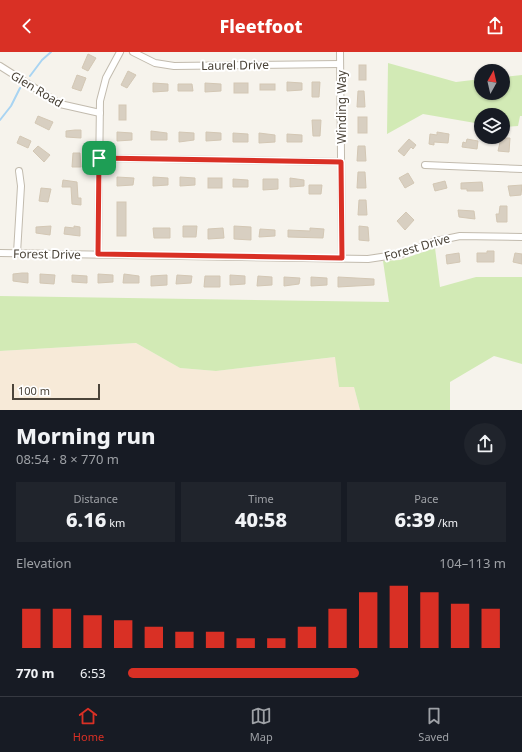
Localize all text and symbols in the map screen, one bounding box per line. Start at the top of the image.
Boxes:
text: Fleetfoot [219,14,303,38]
icon: back [16,15,38,37]
icon: share [484,15,506,37]
street label: Laurel Drive [201,56,269,74]
north arrow [474,64,510,100]
map controls [474,64,510,144]
street label: Glen Road [8,67,66,111]
street label: Winding Way [333,69,350,144]
button: layers [474,108,510,144]
pin [82,141,116,175]
icon: arrive [88,147,110,169]
street label: Forest Drive [382,229,452,265]
street label: Forest Drive [13,245,81,263]
scale bar [12,382,100,401]
text: 100 m [18,383,50,398]
text: Morning run [16,420,156,450]
button: share [464,423,506,465]
text: 08:54 · 8 × 770 m [16,450,119,468]
text: Distance [73,491,118,506]
text: Time [248,491,274,506]
text: Pace [414,491,438,506]
text: 6.16 [66,506,106,533]
text: 40:58 [235,506,287,533]
text: 6:39 [395,506,435,533]
text: km [106,515,125,530]
text: /km [435,515,458,530]
text: Elevation [16,554,72,572]
text: 104–113 m [439,554,506,572]
text: 770 m [16,664,54,682]
text: 6:53 [80,664,106,682]
tab: Home [73,705,104,744]
tab: Map [250,705,273,744]
tab: Saved [418,705,449,744]

